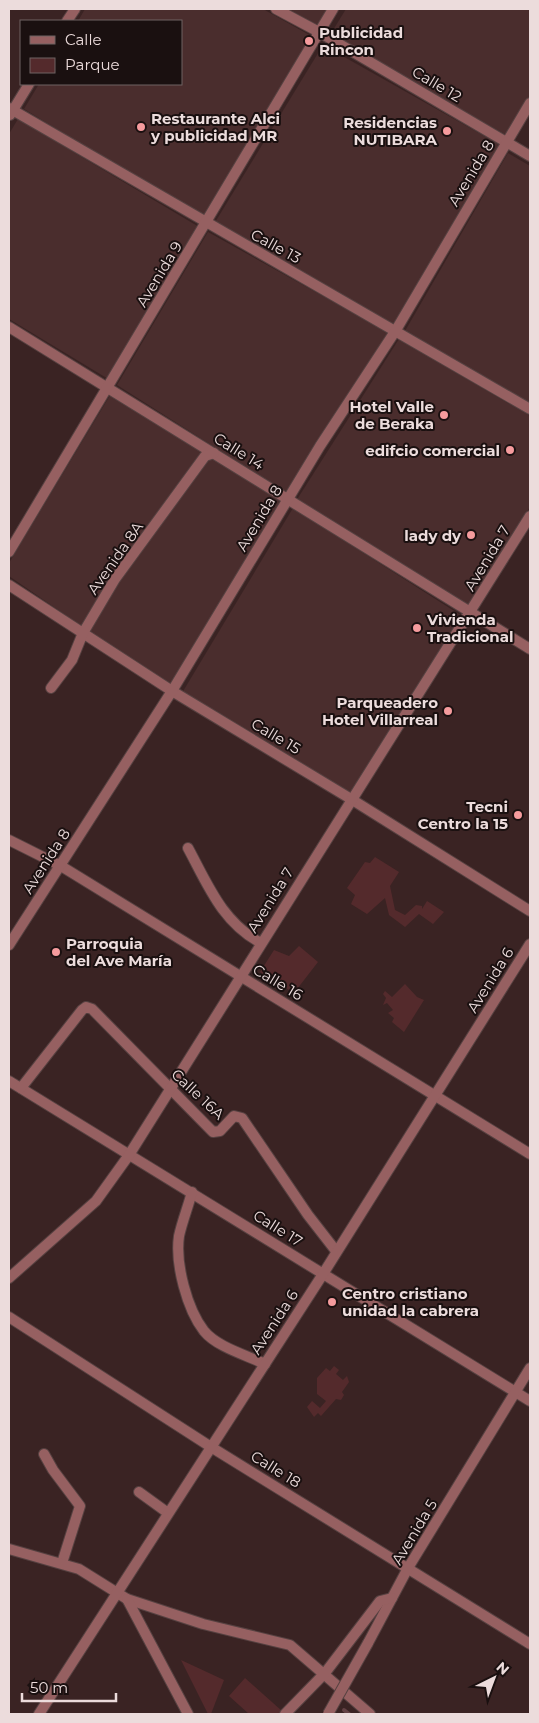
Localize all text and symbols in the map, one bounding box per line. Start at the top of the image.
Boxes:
legend [20,20,182,85]
place label: Publicidad Rincon [319,23,403,59]
text: Calle [65,30,102,49]
marker: Publicidad Rincon [303,35,315,47]
text: Parque [65,55,120,74]
street label: Calle 12 [409,62,465,106]
place label: Restaurante Alci y publicidad MR [150,109,280,145]
place label: Residencias NUTIBARA [343,113,438,149]
marker: Restaurante Alci y publicidad MR [135,121,147,133]
marker: Residencias NUTIBARA [441,125,453,137]
street label: Avenida 8 [444,136,498,210]
street label: Calle 13 [248,225,304,267]
street label: Avenida 9 [132,238,186,310]
place label: Hotel Valle de Beraka [349,397,434,433]
marker: Hotel Valle de Beraka [438,409,450,421]
street label: Calle 14 [210,428,268,474]
place label: edifcio comercial [365,441,500,460]
marker: edifcio comercial [504,444,516,456]
street label: Avenida 8 [232,481,286,555]
street label: Avenida 8A [83,518,147,598]
street label: Avenida 7 [460,522,514,594]
place label: lady dy [404,526,462,545]
marker: lady dy [465,529,477,541]
place label: Vivienda Tradicional [426,610,513,646]
marker: Vivienda Tradicional [411,622,423,634]
place label: Parqueadero Hotel Villarreal [322,693,438,729]
marker: Parqueadero Hotel Villarreal [442,705,454,717]
street label: Calle 15 [248,714,304,758]
place label: Tecni Centro la 15 [418,797,508,833]
marker: Tecni Centro la 15 [512,809,524,821]
street label: Avenida 8 [18,825,74,897]
street label: Avenida 7 [243,864,298,936]
place label: Parroquia del Ave María [66,934,172,970]
street label: Avenida 6 [462,944,518,1016]
marker: Parroquia del Ave María [50,946,62,958]
street label: Calle 16 [250,960,306,1004]
street label: Calle 16A [167,1065,229,1124]
street label: Calle 17 [250,1205,306,1251]
place label: Centro cristiano unidad la cabrera [342,1284,479,1320]
street label: Avenida 6 [246,1286,302,1358]
marker: Centro cristiano unidad la cabrera [326,1296,338,1308]
street label: Calle 18 [247,1446,305,1492]
street label: Avenida 5 [387,1496,441,1568]
north arrow [469,1653,519,1703]
text: N [492,1658,513,1679]
scale bar [22,1670,116,1702]
text: 50 m [30,1678,68,1697]

